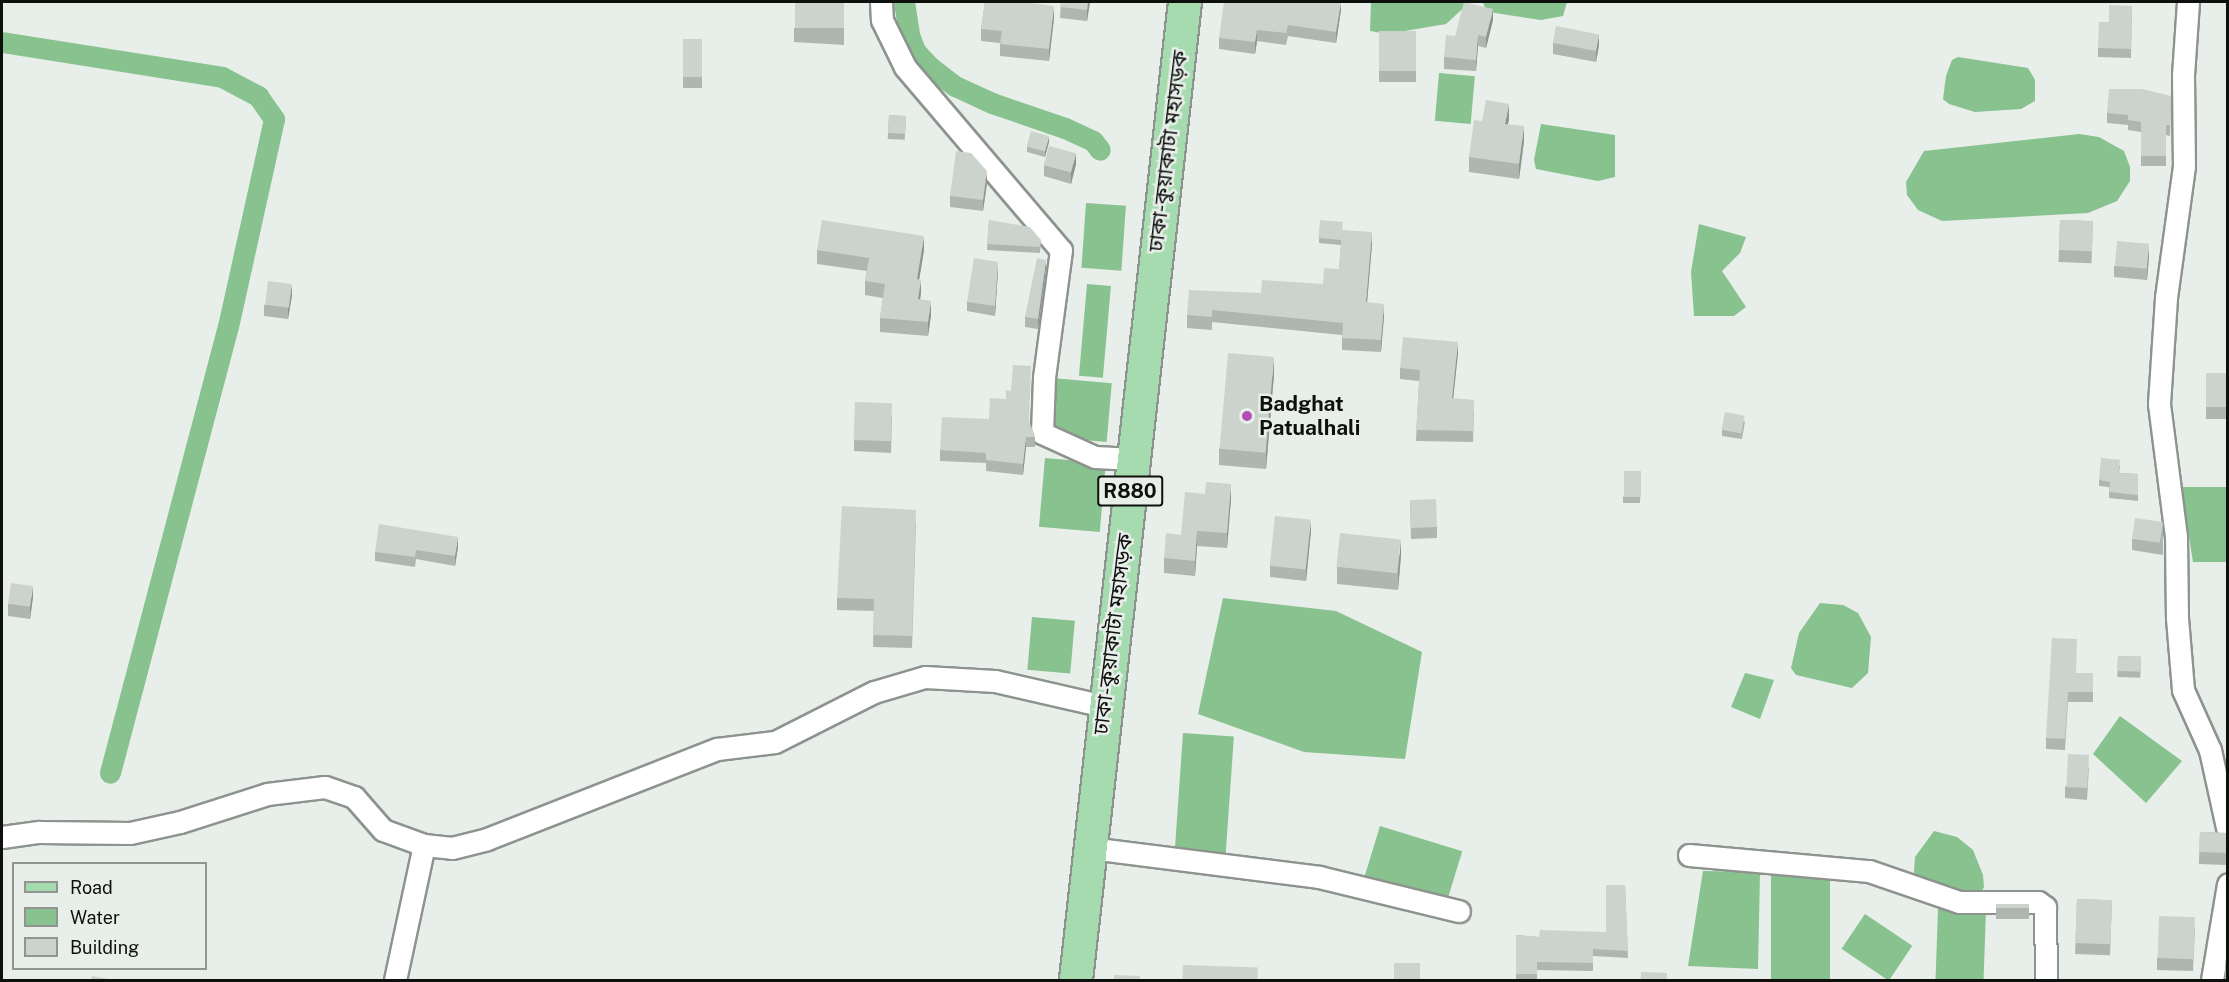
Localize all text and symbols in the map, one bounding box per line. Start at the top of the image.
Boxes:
street label: ঢাকা-কুয়াকাটা মহাসড়ক [1143,49,1193,253]
place label: Badghat Patualhali [1259,391,1360,441]
marker: Badghat Patualhali [1240,409,1254,423]
road number: R880 [1097,474,1163,508]
street label: ঢাকা-কুয়াকাটা মহাসড়ক [1088,532,1138,736]
legend [12,862,207,970]
text: Road [70,877,113,898]
text: Water [70,907,120,928]
text: Building [70,937,139,958]

